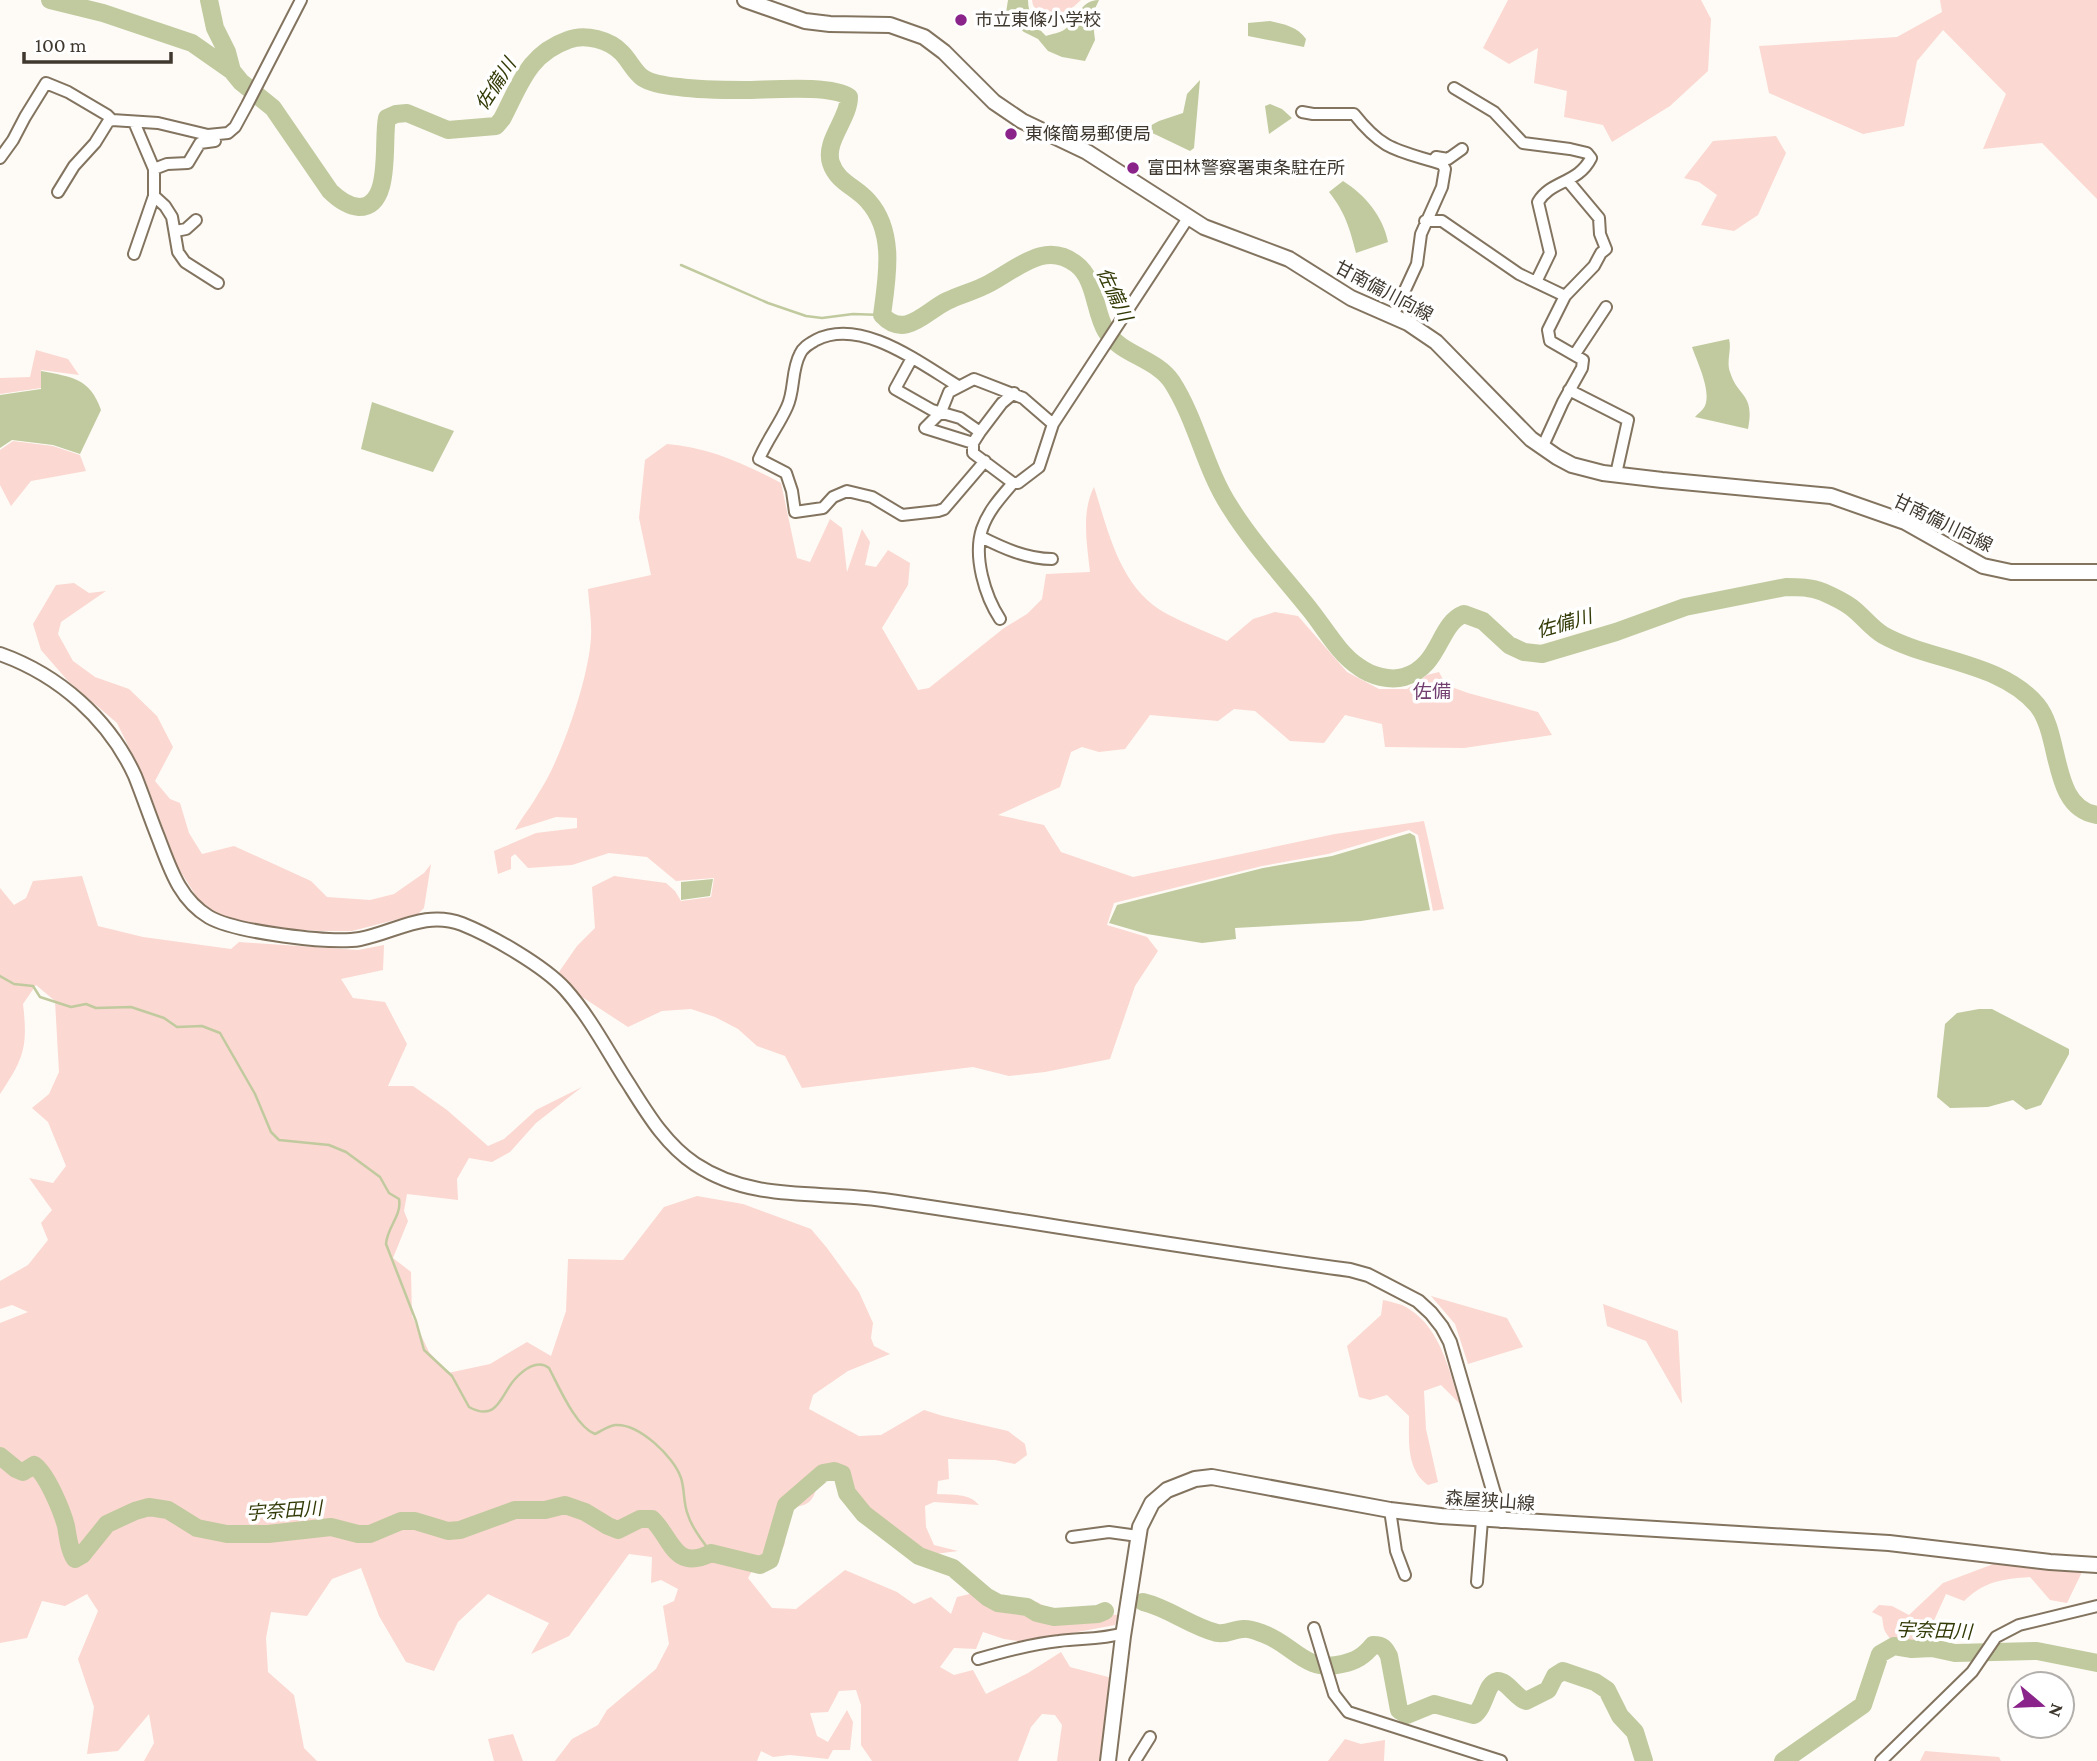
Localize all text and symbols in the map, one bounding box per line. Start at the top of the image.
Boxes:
place label: 市立東條小学校 [975,10,1101,30]
marker: 市立東條小学校 [953,12,969,28]
scale bar [24,21,172,65]
text: 100 m [35,33,87,57]
water label: 佐備川 [471,53,521,114]
place label: 東條簡易郵便局 [1025,124,1151,144]
marker: 東條簡易郵便局 [1003,126,1019,142]
place label: 富田林警察署東条駐在所 [1147,158,1345,178]
marker: 富田林警察署東条駐在所 [1125,160,1141,176]
street label: 甘南備川向線 [1332,257,1436,325]
water label: 佐備川 [1093,264,1137,326]
street label: 甘南備川向線 [1890,490,1996,556]
water label: 佐備川 [1534,605,1596,641]
district label: 佐備 [1413,681,1451,702]
street label: 森屋狭山線 [1444,1488,1536,1514]
water label: 宇奈田川 [245,1497,325,1524]
water label: 宇奈田川 [1896,1619,1974,1642]
north arrow [2006,1670,2076,1740]
text: N [2045,1701,2069,1720]

